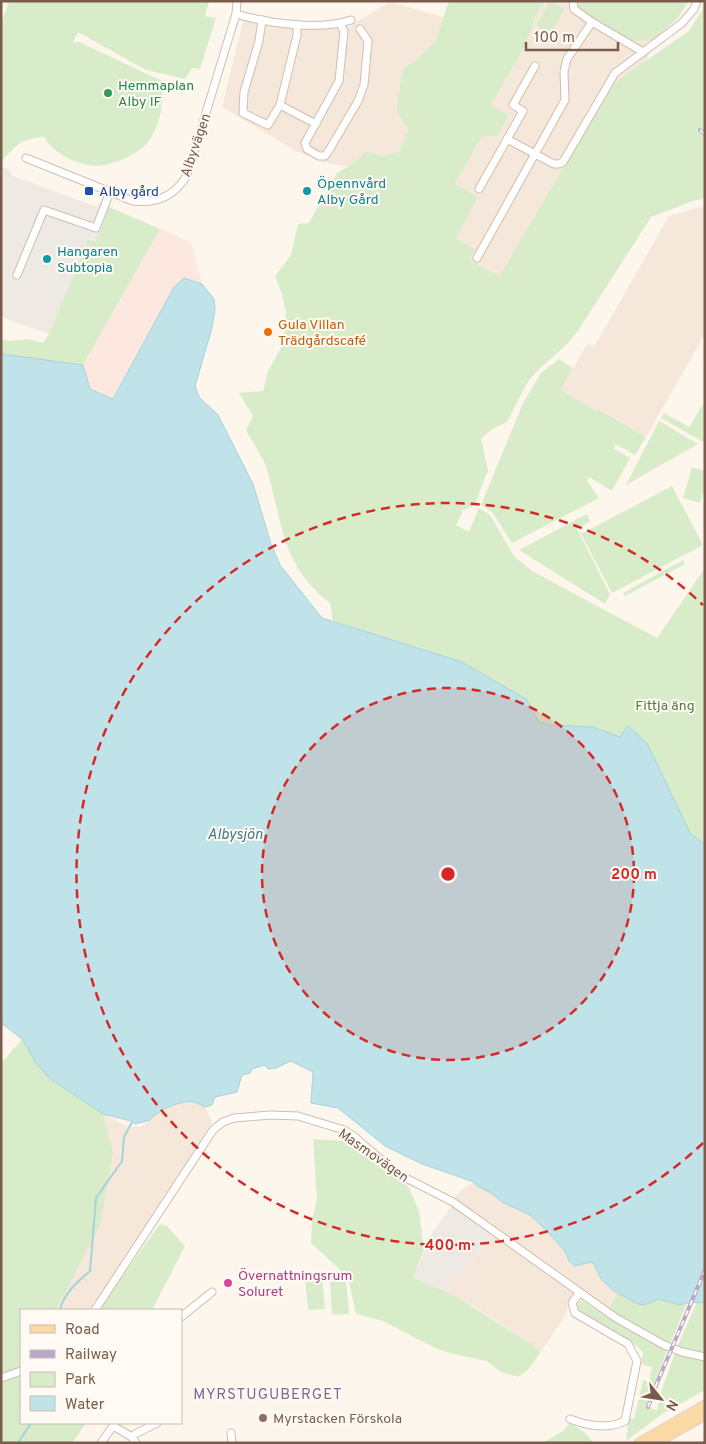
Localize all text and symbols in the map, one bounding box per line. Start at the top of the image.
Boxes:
scale bar [526,20,618,52]
text: 100 m [534,29,575,48]
place label: Hemmaplan Alby IF [118,78,194,111]
marker: Hemmaplan Alby IF [102,87,114,99]
street label: Albyvägen [178,111,215,180]
place label: Öpennvård Alby Gård [317,175,386,209]
place label: Alby gård [99,184,159,201]
marker: Alby gård [83,185,95,197]
marker: Öpennvård Alby Gård [301,185,313,197]
place label: Hangaren Subtopia [57,244,118,277]
marker: Hangaren Subtopia [41,253,53,265]
place label: Gula Villan Trädgårdscafé [278,317,366,350]
marker: Gula Villan Trädgårdscafé [262,326,274,338]
park label: Fittja äng [635,698,695,715]
water label: Albysjön [207,826,263,845]
centre of rings [439,865,457,883]
text: 200 m [611,866,657,885]
street label: Masmovägen [335,1126,412,1187]
text: 400 m [425,1237,471,1256]
place label: Övernattningsrum Soluret [238,1267,352,1301]
marker: Övernattningsrum Soluret [222,1277,234,1289]
legend [20,1309,182,1424]
text: Road [65,1321,100,1340]
text: Railway [65,1346,117,1365]
text: Park [65,1371,96,1390]
north arrow [636,1374,686,1424]
district label: MYRSTUGUBERGET [193,1386,343,1405]
text: Water [65,1396,105,1415]
text: N [661,1396,681,1413]
place label: Myrstacken Förskola [273,1411,402,1428]
marker: Myrstacken Förskola [257,1412,269,1424]

